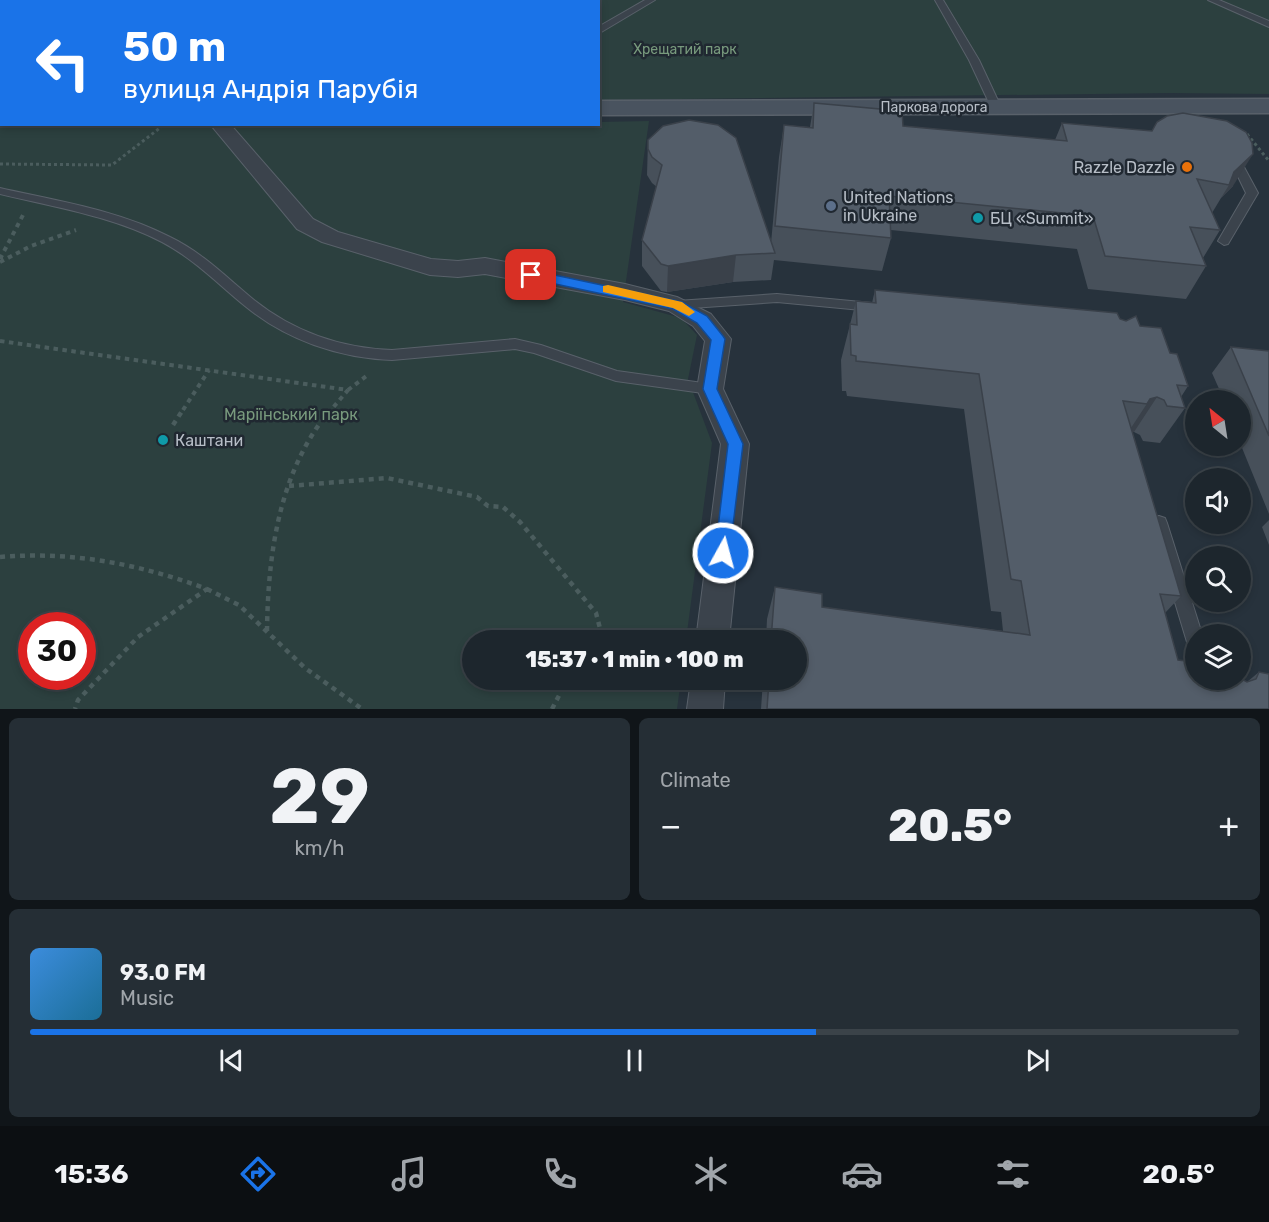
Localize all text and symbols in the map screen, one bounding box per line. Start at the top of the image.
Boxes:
text: 50 m [123,22,226,72]
icon: left [24,24,102,102]
park label: Хрещатий парк [633,41,737,58]
text: вулиця Андрія Парубія [123,73,418,105]
street label: Паркова дорога [881,99,987,116]
place label: Razzle Dazzle [1074,158,1175,177]
marker: Razzle Dazzle [1180,160,1194,174]
place label: United Nations in Ukraine [843,188,953,225]
marker: United Nations in Ukraine [824,199,838,213]
place label: БЦ «Summit» [990,209,1094,228]
marker: БЦ «Summit» [971,211,985,225]
pin [505,249,556,300]
icon: arrive [514,258,547,291]
north arrow [1185,390,1251,456]
map controls [1185,390,1251,690]
park label: Маріїнський парк [224,405,358,424]
place label: Каштани [175,431,243,450]
marker: Каштани [156,433,170,447]
button: sound [1185,468,1251,534]
position arrow [691,521,755,585]
button: search [1185,546,1251,612]
speed limit sign: 30 [18,612,96,690]
button: layers [1185,624,1251,690]
text: 15:37 · 1 min · 100 m [525,646,744,673]
text: 29 [269,750,370,843]
text: Climate [660,768,731,792]
text: 20.5° [888,799,1012,852]
text: − [660,806,681,845]
text: + [1218,806,1239,845]
text: km/h [295,836,344,860]
text: 93.0 FM [120,959,206,986]
text: Music [120,986,174,1010]
icon: previous [215,1044,248,1077]
icon: pause [618,1044,651,1077]
icon: next [1021,1044,1054,1077]
icon: directions [237,1153,279,1195]
icon: music [388,1153,430,1195]
icon: phone [539,1153,581,1195]
icon: climate [690,1153,732,1195]
icon: car [841,1153,883,1195]
icon: filters [992,1153,1034,1195]
text: 15:36 [54,1158,129,1190]
text: 20.5° [1143,1158,1215,1190]

